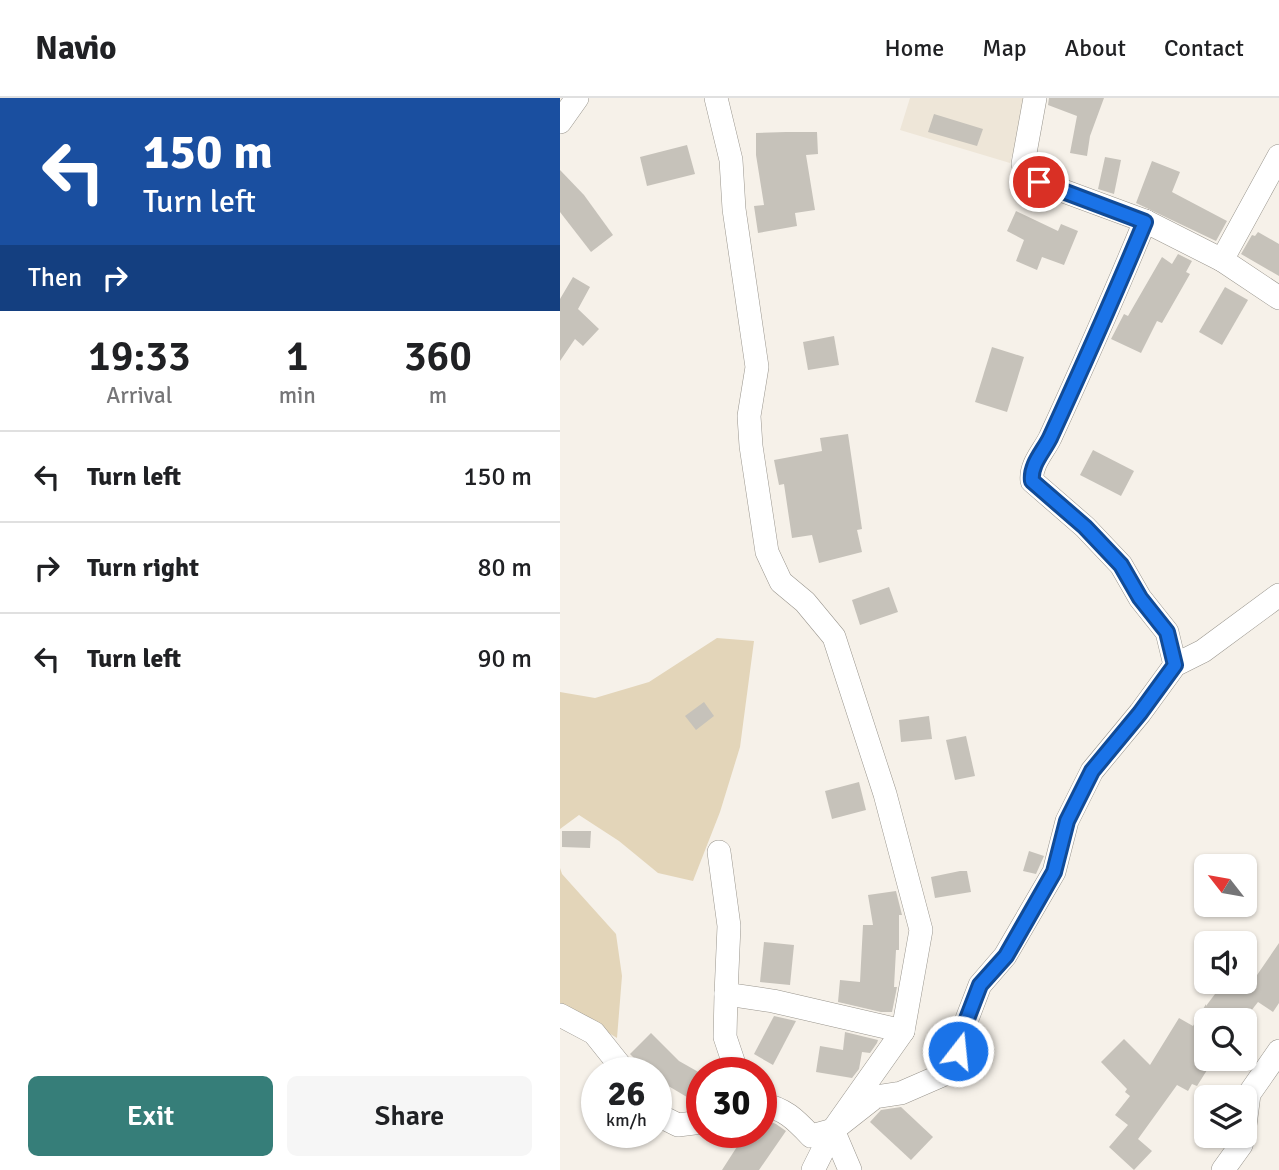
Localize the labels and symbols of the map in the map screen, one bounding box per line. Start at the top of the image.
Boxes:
pin [1009,152,1069,212]
north arrow [1194,854,1256,917]
position arrow [921,1014,995,1088]
speed limit sign: 30 [686,1057,777,1148]

